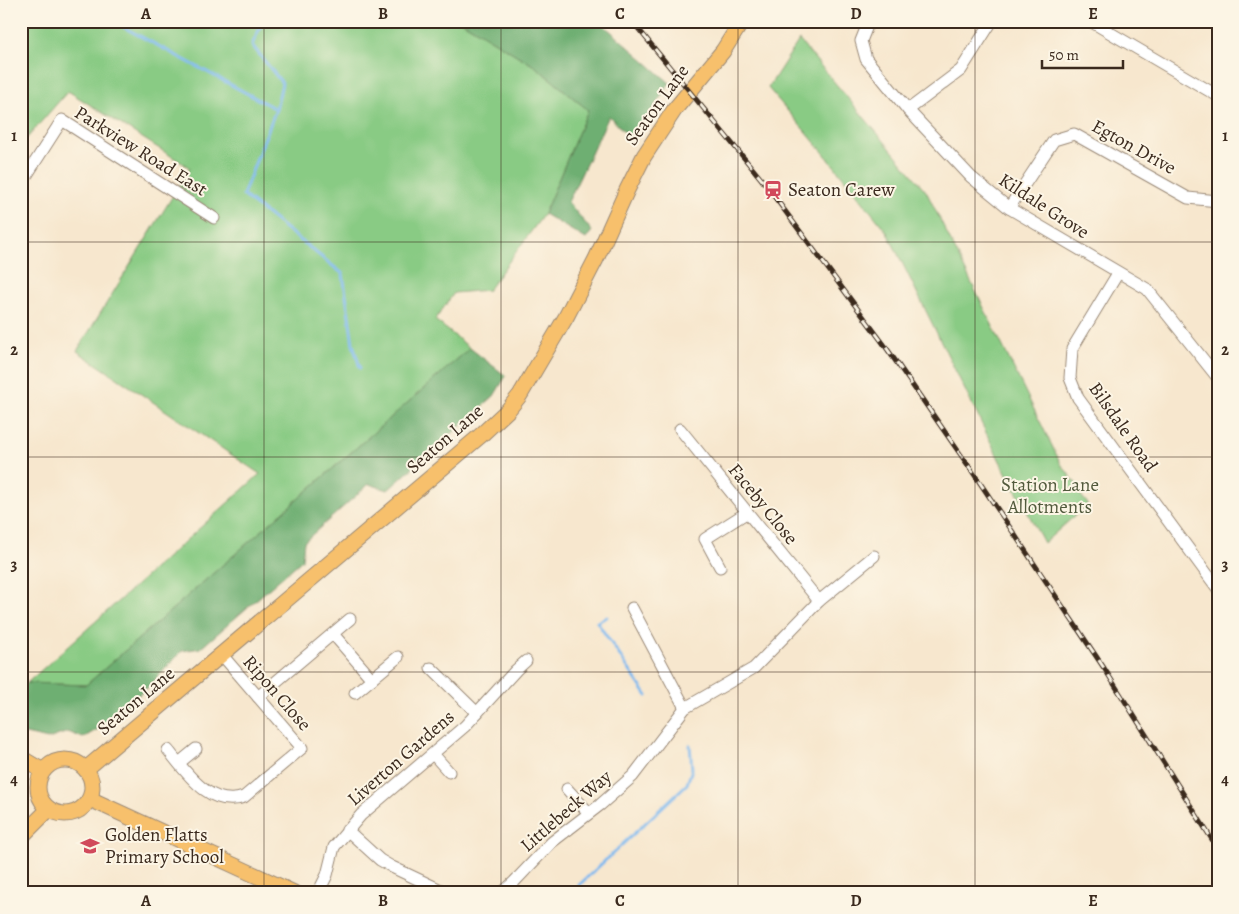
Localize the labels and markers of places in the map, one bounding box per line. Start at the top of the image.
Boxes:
place label: Seaton Carew [788,177,895,203]
station icon: Seaton Carew [762,179,784,201]
place label: Golden Flatts Primary School [105,822,224,870]
school or university icon: Golden Flatts Primary School [79,835,101,857]

